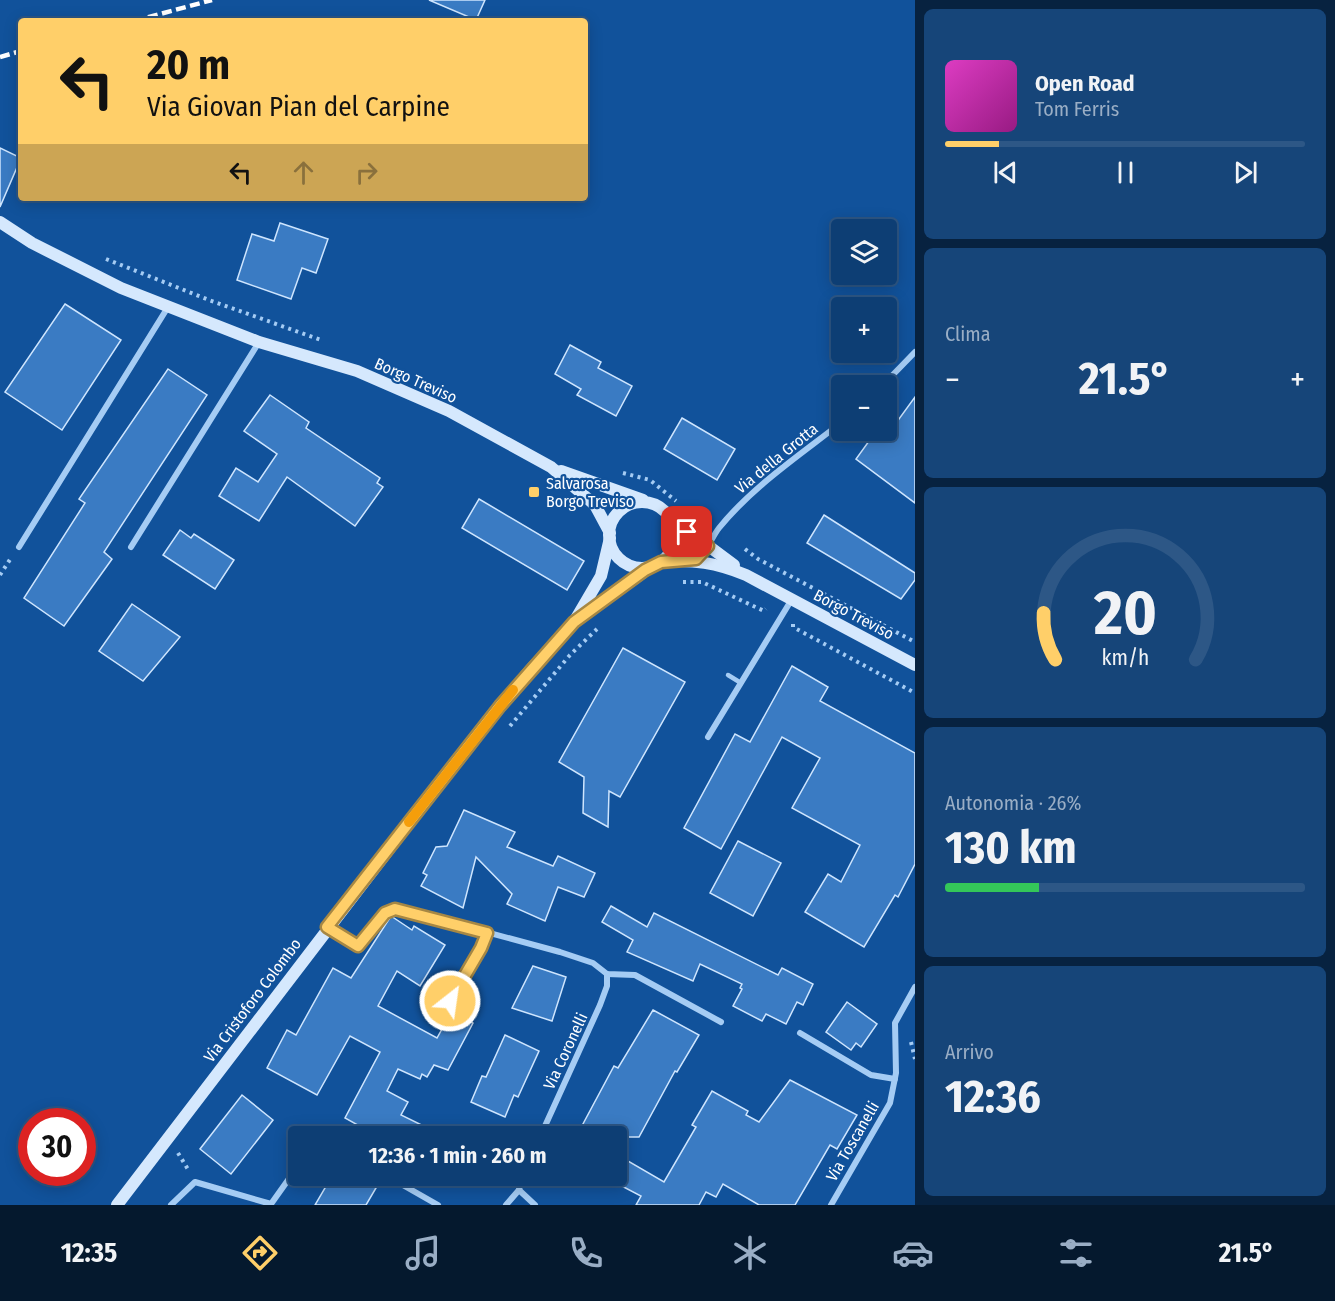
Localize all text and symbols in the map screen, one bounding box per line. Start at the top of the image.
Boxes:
text: 20 m [147,40,230,90]
icon: left [48,42,126,120]
text: Open Road [1035,70,1135,97]
text: Via Giovan Pian del Carpine [147,91,450,123]
text: Tom Ferris [1035,97,1119,121]
icon: left [224,156,257,189]
icon: ahead [287,156,320,189]
icon: right [350,156,383,189]
icon: previous [989,156,1022,189]
icon: pause [1109,156,1142,189]
icon: next [1229,156,1262,189]
map controls [831,219,897,441]
button: layers [831,219,897,285]
button: + [831,297,897,363]
text: Clima [945,322,990,346]
text: 21.5° [1079,352,1171,406]
street label: Borgo Treviso [372,354,460,407]
text: − [945,360,960,400]
text: + [1290,360,1305,400]
button: − [831,375,897,441]
street label: Via della Grotta [731,419,822,498]
place label: Salvarosa Borgo Treviso [546,474,634,511]
marker: Salvarosa Borgo Treviso [527,485,541,499]
pin [661,506,712,557]
icon: arrive [670,515,703,548]
text: 20 [1093,576,1156,651]
street label: Borgo Treviso [810,585,897,644]
text: km/h [1101,645,1149,671]
text: Autonomia · 26% [945,791,1081,815]
text: 130 km [945,821,1077,875]
street label: Via Cristoforo Colombo [200,935,305,1066]
position arrow [418,969,482,1033]
street label: Via Coronelli [539,1010,591,1093]
text: Arrivo [945,1040,994,1064]
text: 12:36 [945,1070,1041,1124]
street label: Via Toscanelli [822,1098,883,1184]
speed limit sign: 30 [18,1108,96,1186]
text: 12:36 · 1 min · 260 m [368,1142,547,1169]
icon: directions [239,1232,281,1274]
icon: music [402,1232,444,1274]
icon: phone [565,1232,607,1274]
icon: climate [729,1232,771,1274]
icon: car [892,1232,934,1274]
icon: filters [1055,1232,1097,1274]
text: 12:35 [61,1237,117,1269]
text: 21.5° [1219,1237,1274,1269]

